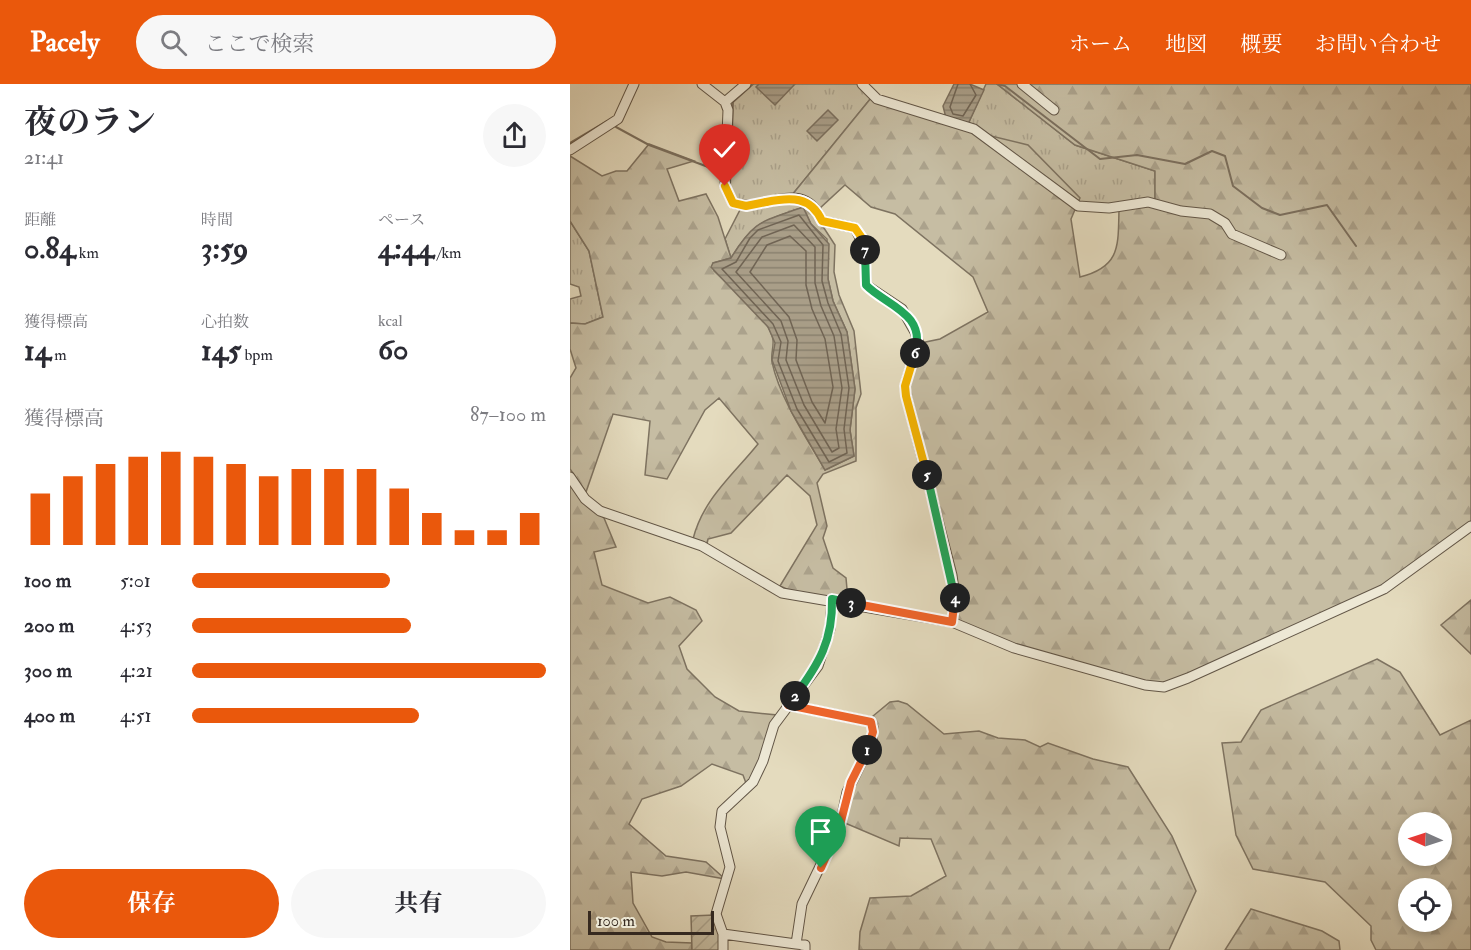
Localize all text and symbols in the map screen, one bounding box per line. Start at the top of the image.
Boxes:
search box [136,15,556,69]
text: Pacely [30,25,100,60]
icon: search [157,26,190,59]
text: ここで検索 [205,30,315,58]
text: ホーム [1069,31,1132,58]
text: 地図 [1165,31,1207,58]
text: 概要 [1240,31,1282,58]
text: お問い合わせ [1315,31,1441,58]
text: 夜のラン [24,102,156,143]
button: share [483,104,546,167]
pin [699,124,750,186]
icon: check [708,133,741,166]
text: 21:41 [24,145,64,170]
text: 距離 [24,210,56,230]
text: 時間 [201,210,233,230]
text: ペース [378,210,425,230]
text: 0.84 [24,230,75,267]
text: 3:59 [201,230,249,267]
text: 4:44 [378,230,434,267]
pin: 7 [850,235,880,265]
text: 7 [861,240,869,260]
text: km [75,243,99,263]
text: /km [434,243,462,263]
text: kcal [378,311,403,331]
text: 獲得標高 [24,312,88,332]
text: 心拍数 [201,312,249,332]
text: 60 [378,331,409,368]
text: 14 [24,332,51,369]
text: 145 [201,332,241,369]
pin: 6 [900,338,930,368]
text: 6 [911,343,919,363]
text: m [51,345,67,365]
text: bpm [241,345,273,365]
text: 87–100 m [470,402,546,427]
text: 獲得標高 [24,406,104,431]
pin: 5 [912,460,942,490]
text: 5 [923,465,931,485]
text: 100 m [24,568,71,593]
text: 5:01 [120,568,151,593]
pin: 4 [940,583,970,613]
pin: 3 [836,588,866,618]
text: 4 [951,588,959,608]
text: 3 [848,593,854,613]
text: 200 m [24,613,74,638]
text: 4:53 [120,613,152,638]
text: 300 m [24,658,72,683]
text: 4:21 [120,658,153,683]
pin: 2 [780,681,810,711]
text: 2 [791,686,799,706]
text: 400 m [24,703,75,728]
text: 4:51 [120,703,152,728]
pin: 1 [852,735,882,765]
text: 1 [864,740,870,760]
pin [795,806,846,868]
north arrow [1398,812,1452,866]
map controls [1398,812,1452,932]
icon: arrive [804,815,837,848]
button: 保存 [24,869,279,938]
button: 共有 [291,869,546,938]
button: locate [1398,878,1452,932]
scale bar [588,908,714,936]
text: 100 m [597,911,635,931]

